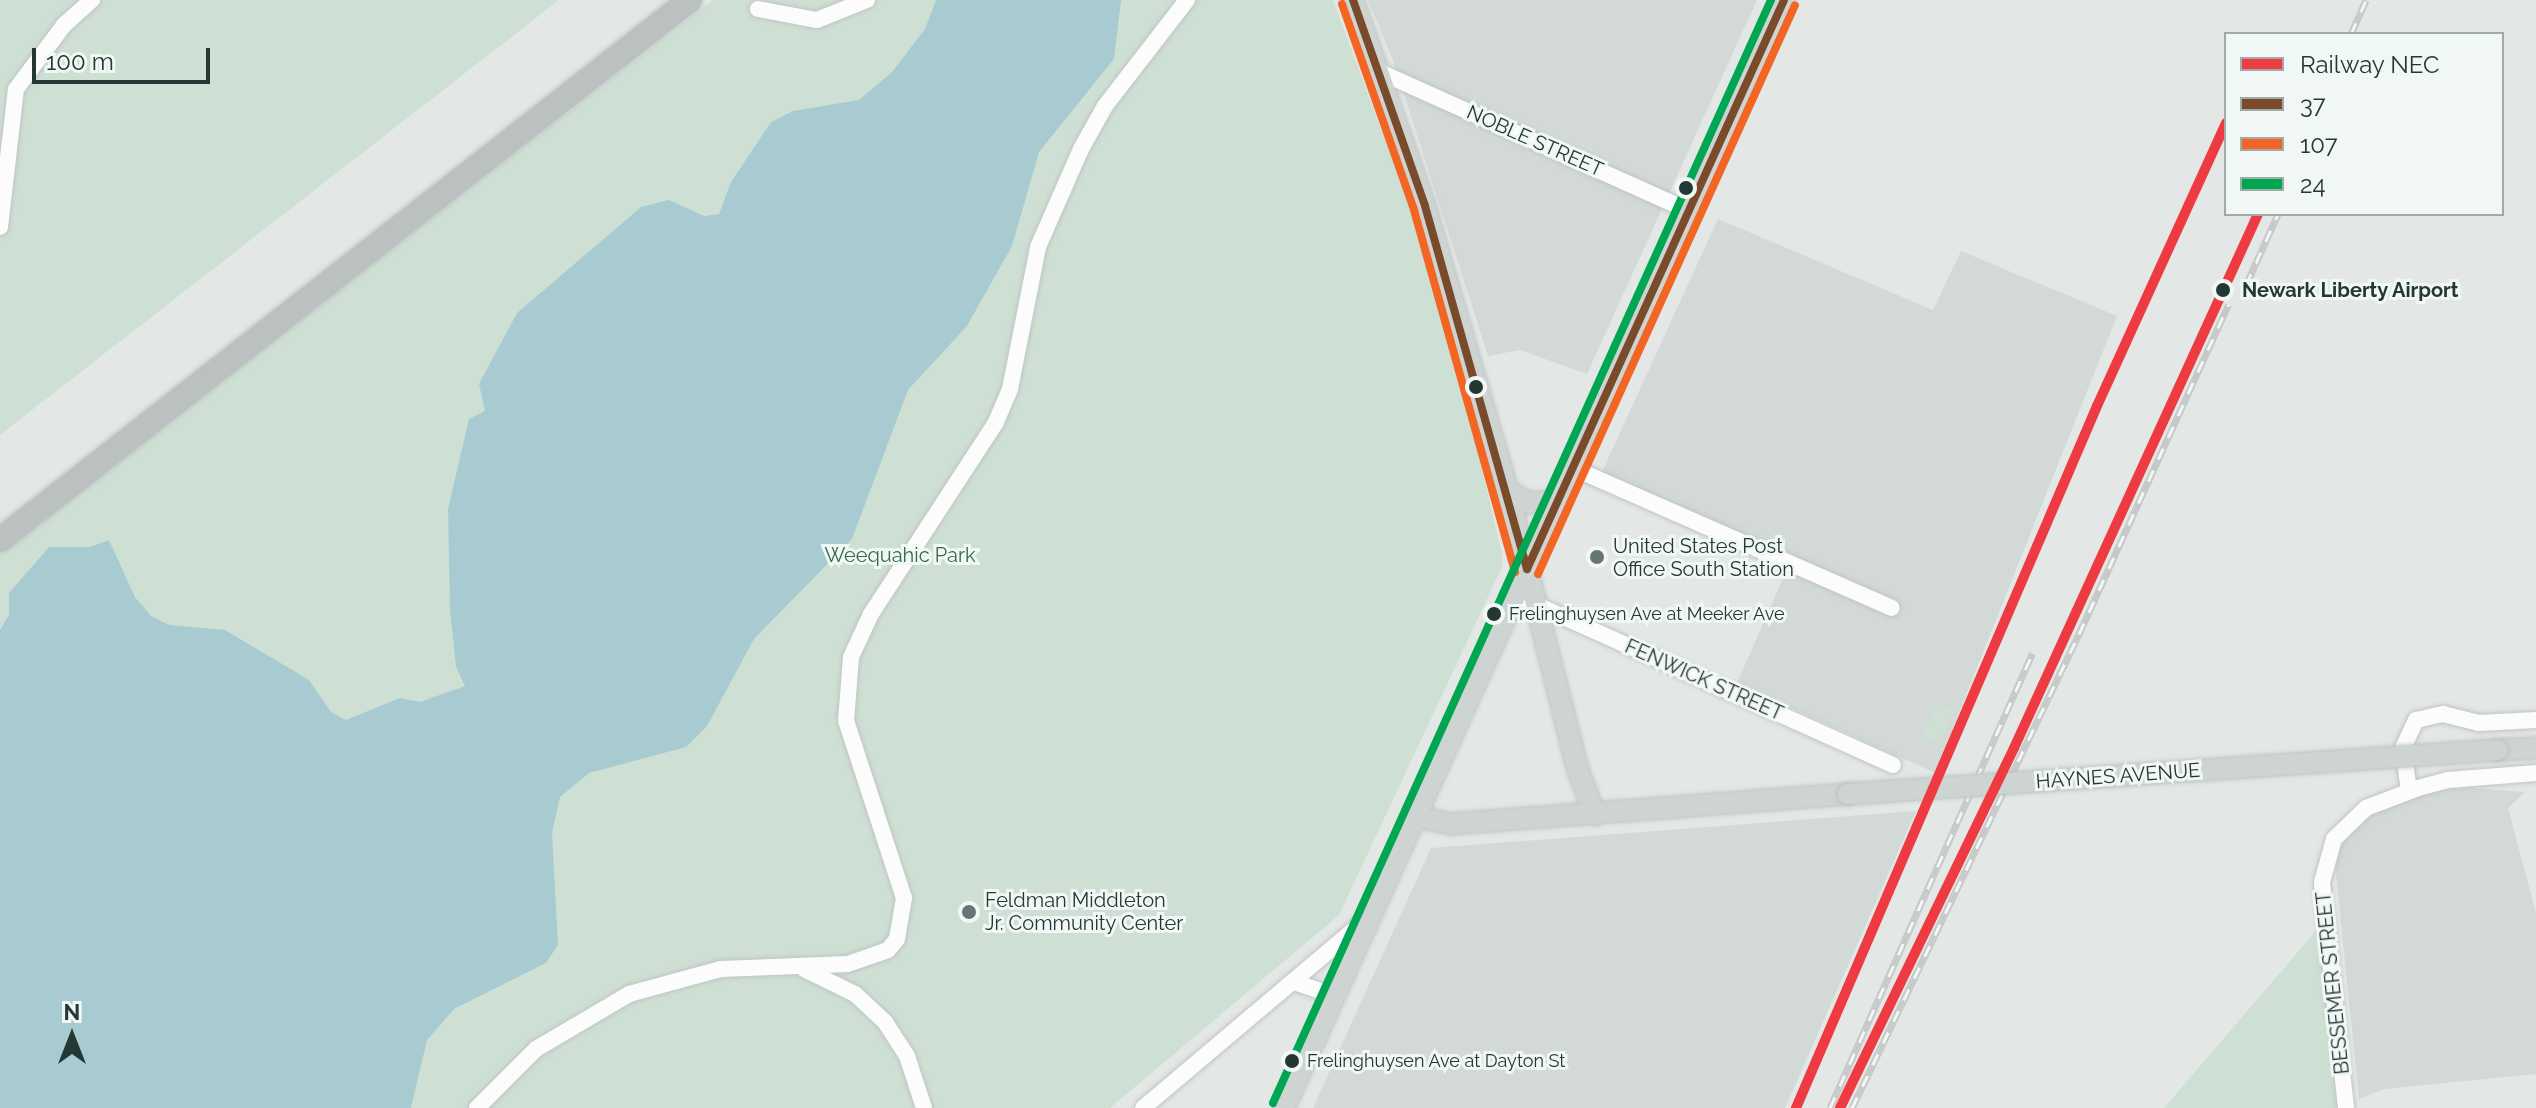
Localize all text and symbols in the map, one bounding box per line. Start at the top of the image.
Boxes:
scale bar [36,32,214,82]
legend [2224,32,2504,216]
text: 100 m [46,47,114,76]
text: Railway NEC [2300,50,2440,79]
text: 37 [2300,90,2326,119]
street label: NOBLE STREET [1463,100,1607,182]
text: 107 [2300,130,2338,159]
text: 24 [2300,170,2326,199]
unlabelled marker [1678,180,1694,196]
marker: Newark Liberty Airport [2211,278,2235,302]
place label: Newark Liberty Airport [2242,278,2460,302]
unlabelled marker [1468,379,1484,395]
place label: United States Post Office South Station [1613,534,1794,581]
park label: Weequahic Park [824,543,976,567]
marker: United States Post Office South Station [1588,548,1606,566]
place label: Frelinghuysen Ave at Meeker Ave [1509,603,1786,625]
marker: Frelinghuysen Ave at Meeker Ave [1486,606,1502,622]
street label: FENWICK STREET [1621,634,1787,726]
street label: HAYNES AVENUE [2035,758,2201,794]
place label: Feldman Middleton Jr. Community Center [985,888,1184,935]
street label: BESSEMER STREET [2311,890,2355,1076]
marker: Feldman Middleton Jr. Community Center [960,903,978,921]
north arrow [32,996,112,1076]
text: N [64,999,80,1025]
place label: Frelinghuysen Ave at Dayton St [1307,1050,1566,1072]
marker: Frelinghuysen Ave at Dayton St [1284,1053,1300,1069]

